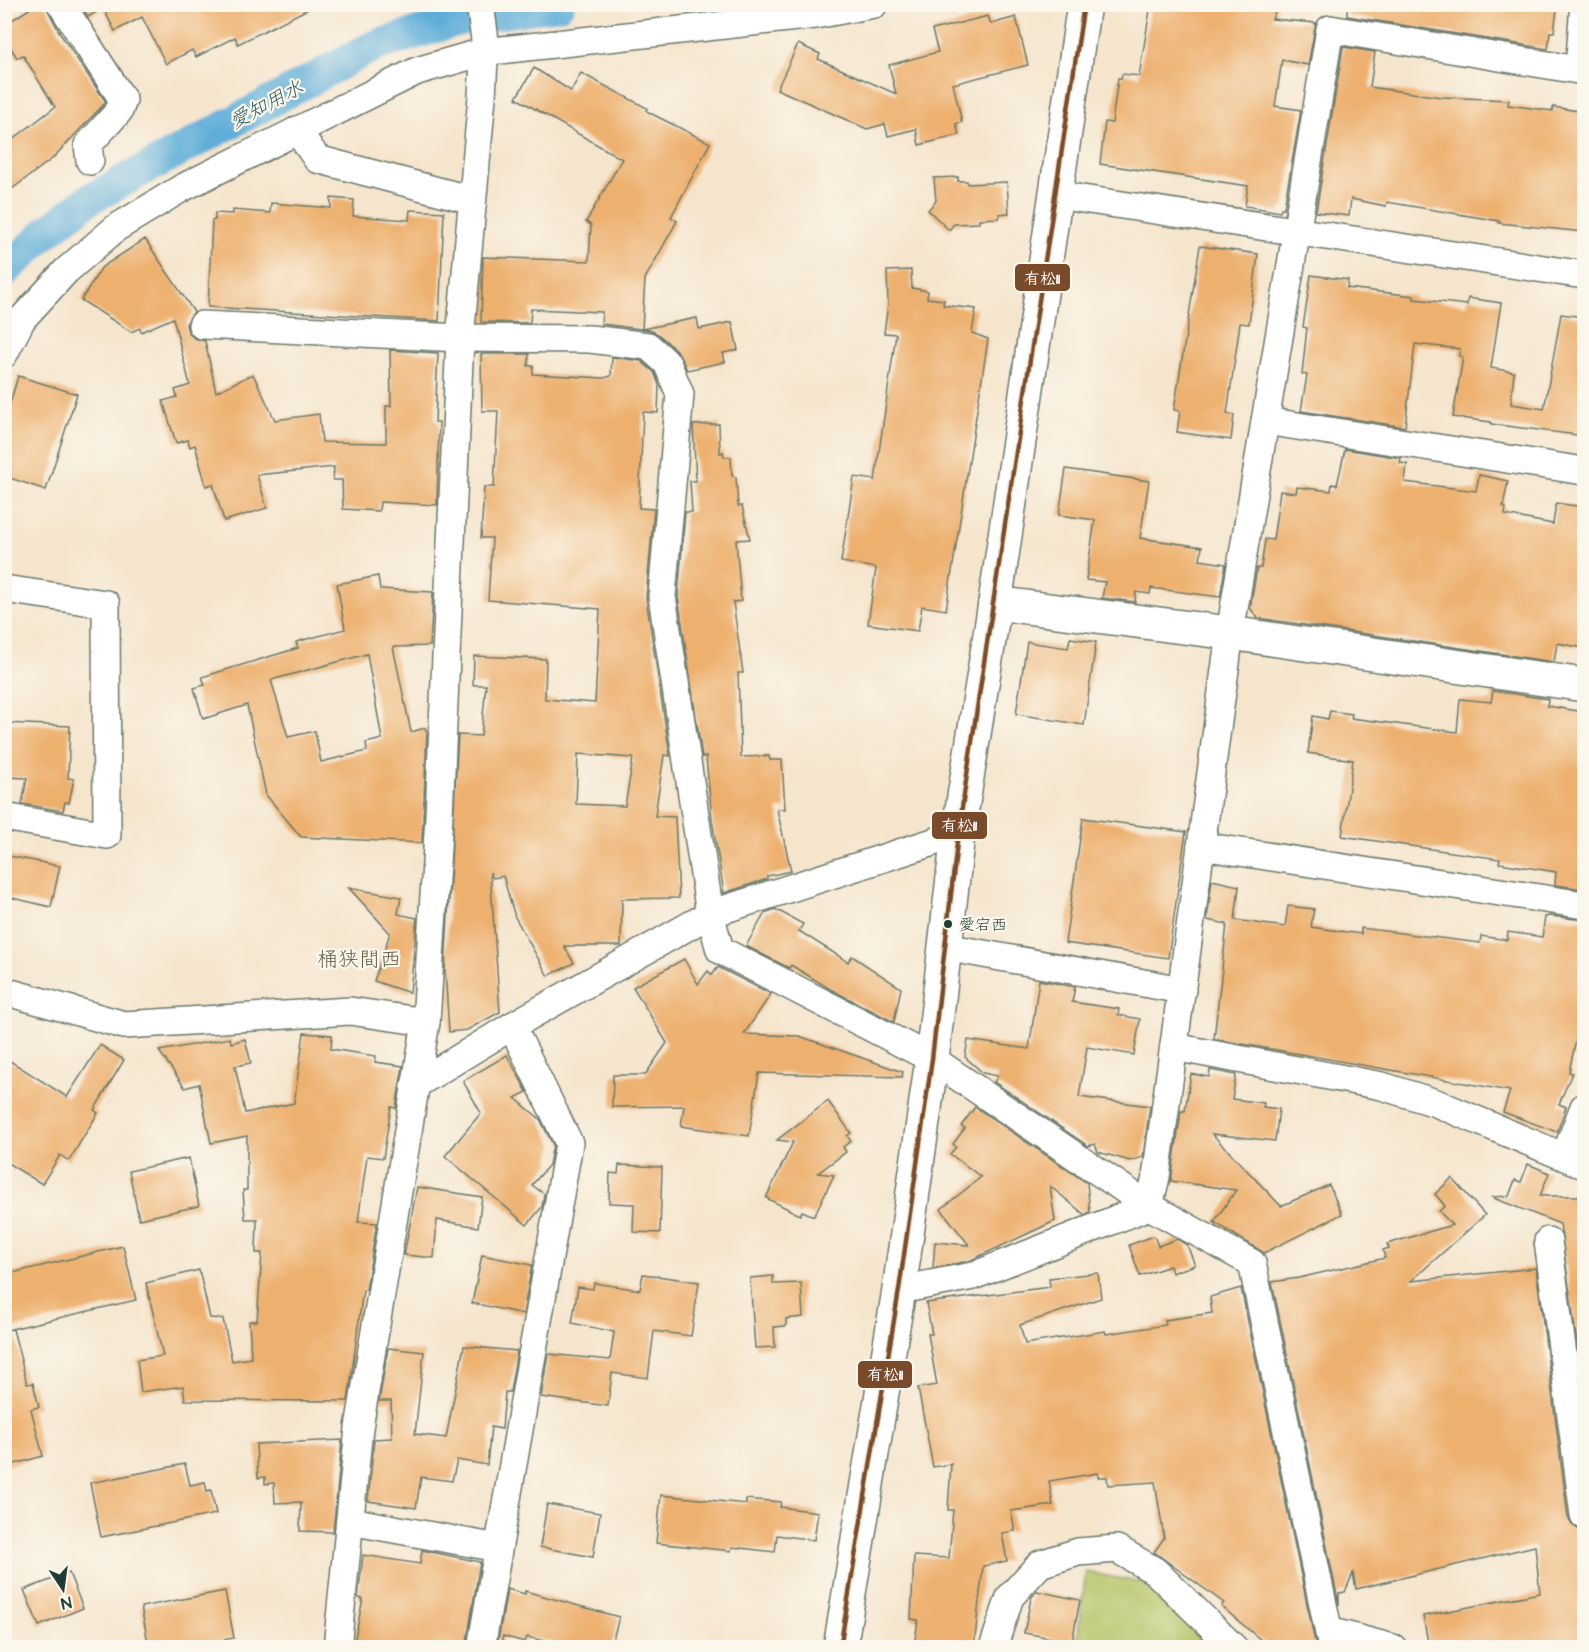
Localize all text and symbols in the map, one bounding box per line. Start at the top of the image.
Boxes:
water label: 愛知用水 [225,74,308,136]
line badge: 有松11 [1014,263,1071,292]
text: 有松11 [1024,268,1061,290]
line badge: 有松11 [931,811,988,840]
text: 有松11 [941,815,978,837]
place label: 愛宕西 [959,914,1007,936]
marker: 愛宕西 [942,918,954,930]
district label: 桶狭間西 [317,945,401,974]
line badge: 有松11 [857,1360,913,1389]
text: 有松11 [867,1364,904,1386]
north arrow [33,1559,93,1619]
text: N [59,1591,74,1614]

